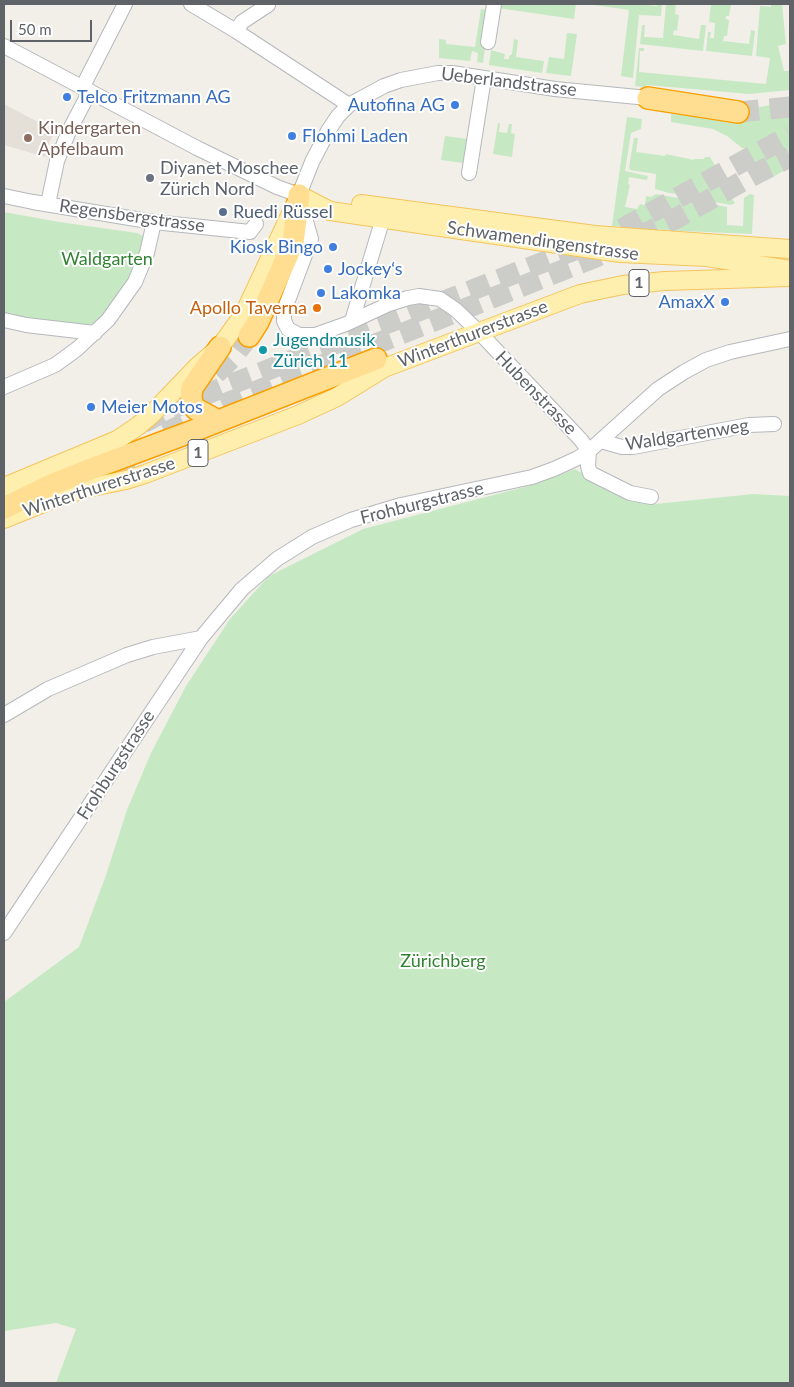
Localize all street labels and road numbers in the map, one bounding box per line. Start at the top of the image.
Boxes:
street label: Ueberlandstrasse [440,63,578,101]
street label: Regensbergstrasse [58,195,206,237]
street label: Schwamendingenstrasse [446,217,640,265]
road number: 1 [629,270,649,296]
street label: Winterthurerstrasse [395,295,551,373]
street label: Hubenstrasse [491,347,581,439]
street label: Waldgartenweg [624,415,750,455]
road number: 1 [188,439,208,466]
street label: Winterthurerstrasse [20,452,178,522]
street label: Frohburgstrasse [358,477,486,529]
street label: Frohburgstrasse [73,706,159,824]

